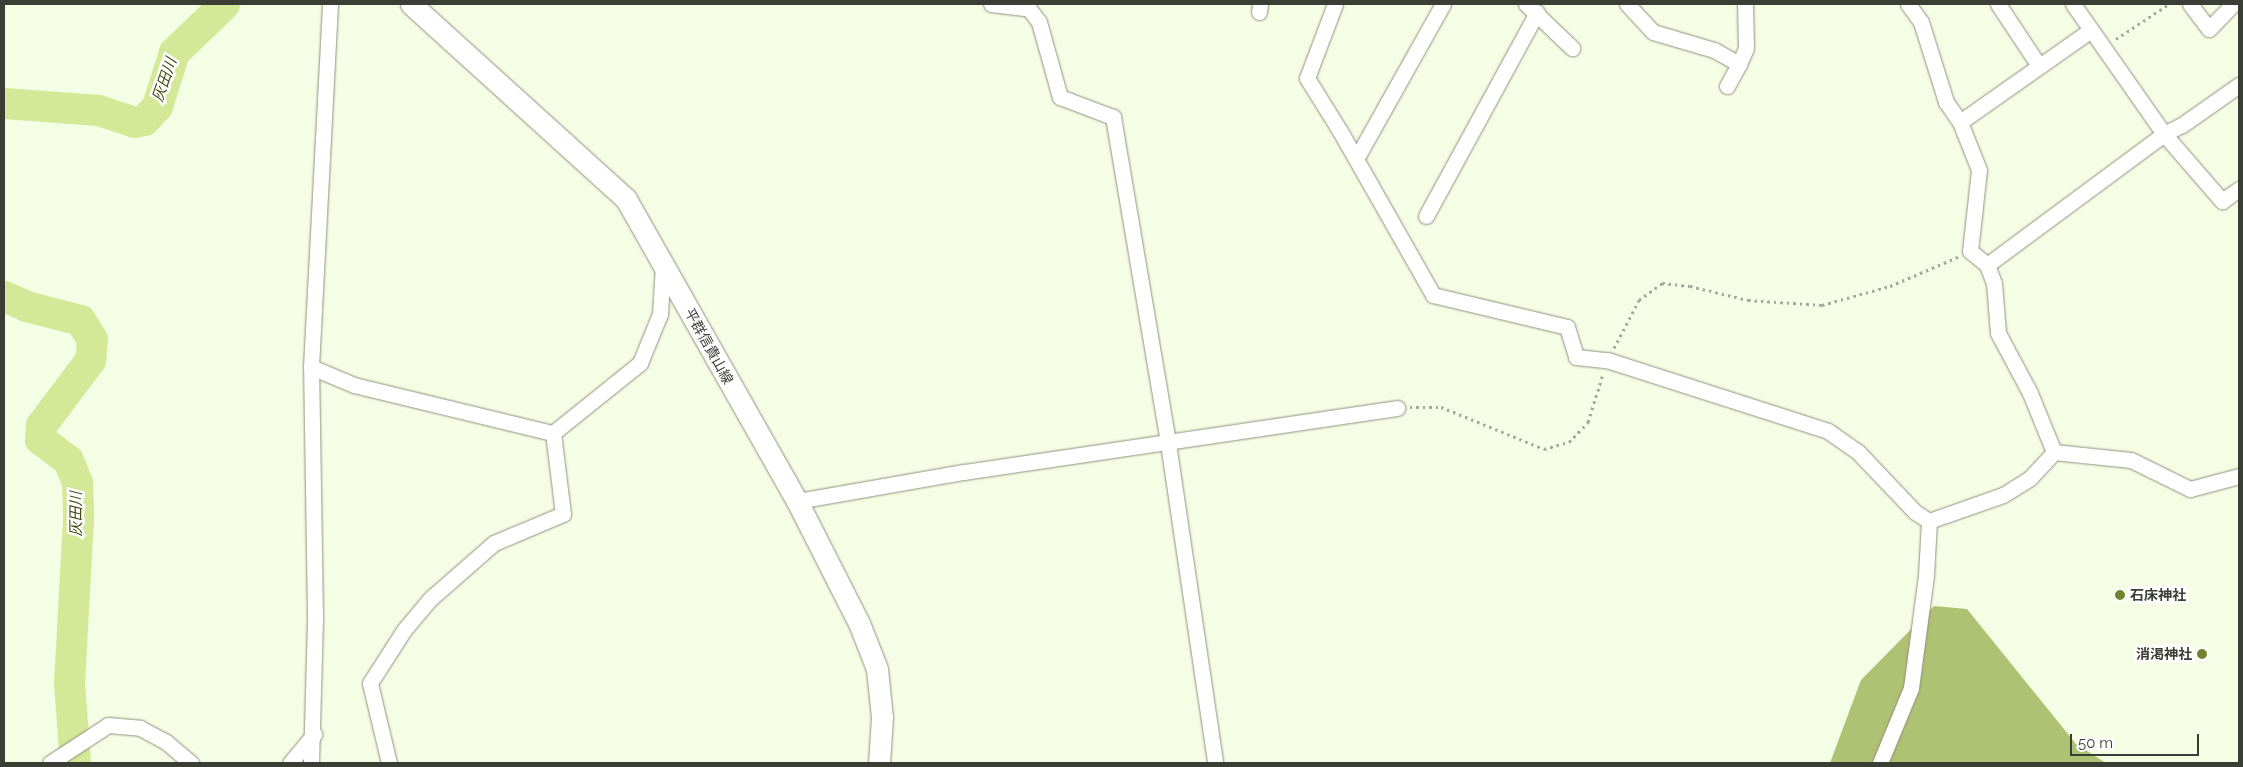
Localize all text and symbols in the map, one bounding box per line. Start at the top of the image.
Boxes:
water label: 灰田川 [149,56,181,104]
street label: 平群信貴山線 [681,305,737,387]
water label: 灰田川 [68,492,86,536]
place label: 石床神社 [2130,587,2186,603]
marker: 石床神社 [2114,589,2126,601]
place label: 消渇神社 [2136,646,2192,662]
marker: 消渇神社 [2196,648,2208,660]
scale bar [2073,724,2202,756]
text: 50 m [2078,734,2113,752]

